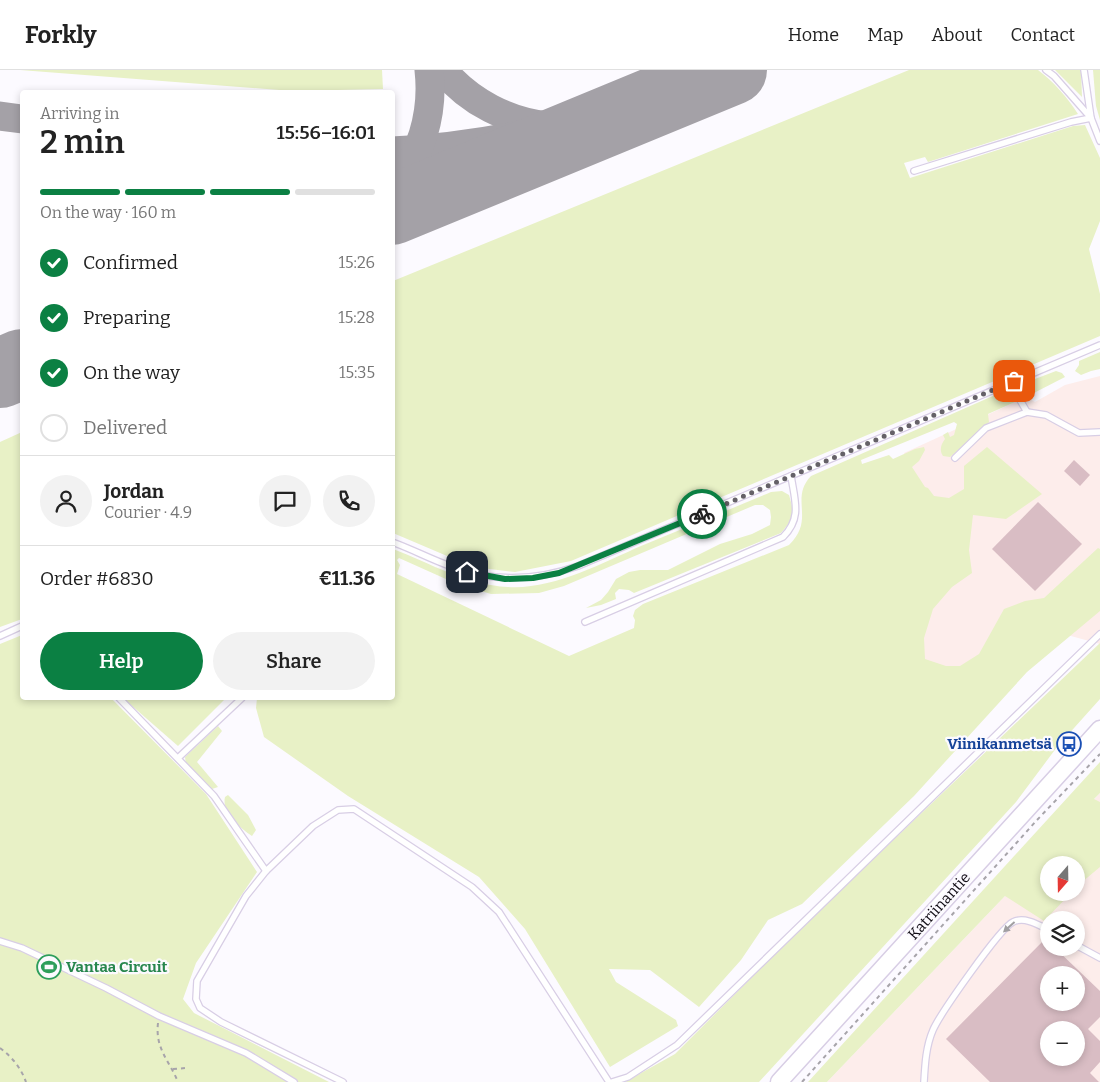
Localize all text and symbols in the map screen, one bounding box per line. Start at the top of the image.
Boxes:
text: Forkly [25,21,97,49]
text: Home [788,24,839,46]
text: Map [867,24,903,46]
text: About [931,24,982,46]
text: Contact [1010,24,1075,46]
text: Arriving in [40,104,119,123]
text: 15:56–16:01 [277,121,375,144]
text: 2 min [40,123,125,161]
text: On the way · 160 m [40,203,176,222]
icon: check [40,249,68,277]
text: Confirmed [83,251,178,274]
text: 15:26 [338,253,375,272]
icon: check [40,304,68,332]
text: Preparing [83,306,171,329]
text: 15:28 [338,308,375,327]
icon: check [40,359,68,387]
pin [993,360,1035,402]
text: On the way [83,361,180,384]
text: 15:35 [339,363,375,382]
icon: bag [1000,367,1028,395]
text: Delivered [83,416,167,439]
button: person [40,475,92,527]
button: chat [259,475,311,527]
button: phone [323,475,375,527]
text: Jordan [104,480,164,503]
courier [677,489,727,539]
icon: bike [688,500,716,528]
text: Courier · 4.9 [104,503,192,522]
pin [446,551,488,593]
icon: home [453,558,481,586]
text: Order #6830 [40,567,154,590]
text: €11.36 [319,567,375,590]
button: Help [40,632,203,690]
button: Share [213,632,375,690]
bus stop icon: Viinikanmetsä [1056,731,1082,757]
place label: Viinikanmetsä [947,735,1053,753]
north arrow [1040,856,1085,901]
map controls [1040,856,1085,1066]
street label: Katriinantie [904,869,974,943]
button: layers [1040,911,1085,956]
one-way arrow [1002,921,1015,932]
sports icon: Vantaa Circuit [36,954,62,980]
place label: Vantaa Circuit [66,958,168,976]
button: + [1040,966,1085,1011]
button: − [1040,1021,1085,1066]

